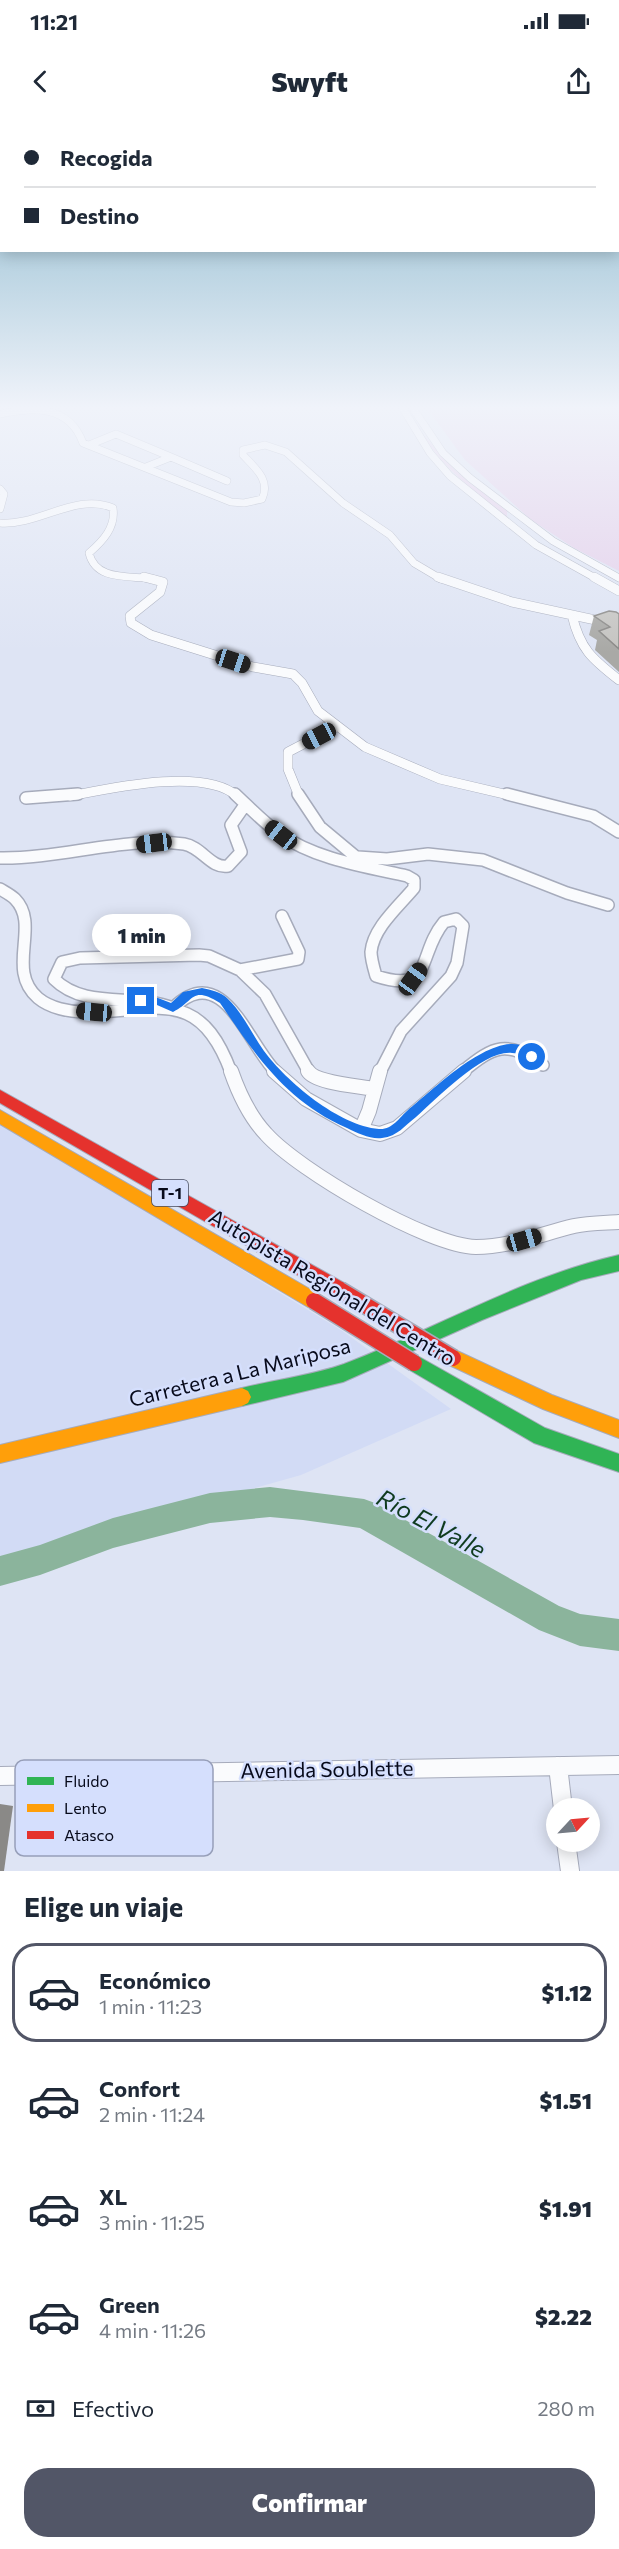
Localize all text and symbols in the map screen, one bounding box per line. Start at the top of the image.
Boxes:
text: 11:21 [30,8,78,35]
icon: back [24,65,57,98]
text: Swyft [271,65,348,98]
icon: share [562,65,595,98]
text: Recogida [60,144,152,171]
text: Destino [60,202,139,229]
car [213,647,253,675]
car [299,720,339,752]
car [261,817,301,853]
car [135,832,173,854]
callout: 1 min [92,914,190,956]
text: 1 min [117,923,166,947]
car [395,959,431,999]
route end [127,987,154,1014]
car [75,1001,113,1023]
route start [518,1043,545,1070]
road number: T-1 [152,1180,188,1206]
street label: Autopista Regional del Centro [205,1203,461,1370]
car [504,1226,544,1254]
street label: Carretera a La Mariposa [126,1332,353,1411]
water label: Río El Valle [372,1482,491,1564]
street label: Avenida Soublette [240,1754,414,1783]
legend [15,1760,213,1856]
text: Fluido [64,1771,109,1790]
text: Lento [64,1798,107,1817]
north arrow [546,1798,600,1852]
map controls [546,1798,600,1852]
text: Atasco [64,1825,114,1844]
text: Elige un viaje [24,1890,183,1923]
icon: car [27,1966,81,2020]
text: Económico [99,1967,211,1994]
text: $1.12 [541,1979,592,2006]
text: 1 min · 11:23 [99,1994,202,2018]
icon: car [27,2074,81,2128]
text: Confort [99,2075,180,2102]
text: $1.51 [540,2087,592,2114]
text: 2 min · 11:24 [99,2102,205,2126]
icon: car [27,2182,81,2236]
text: XL [99,2183,127,2210]
text: $1.91 [539,2195,592,2222]
text: 3 min · 11:25 [99,2210,205,2234]
icon: car [27,2290,81,2344]
text: Green [99,2291,160,2318]
text: $2.22 [535,2303,592,2330]
text: 4 min · 11:26 [99,2318,206,2342]
icon: cash [24,2392,57,2425]
text: Efectivo [72,2395,154,2422]
text: 280 m [537,2396,595,2420]
button: Confirmar [24,2468,595,2537]

